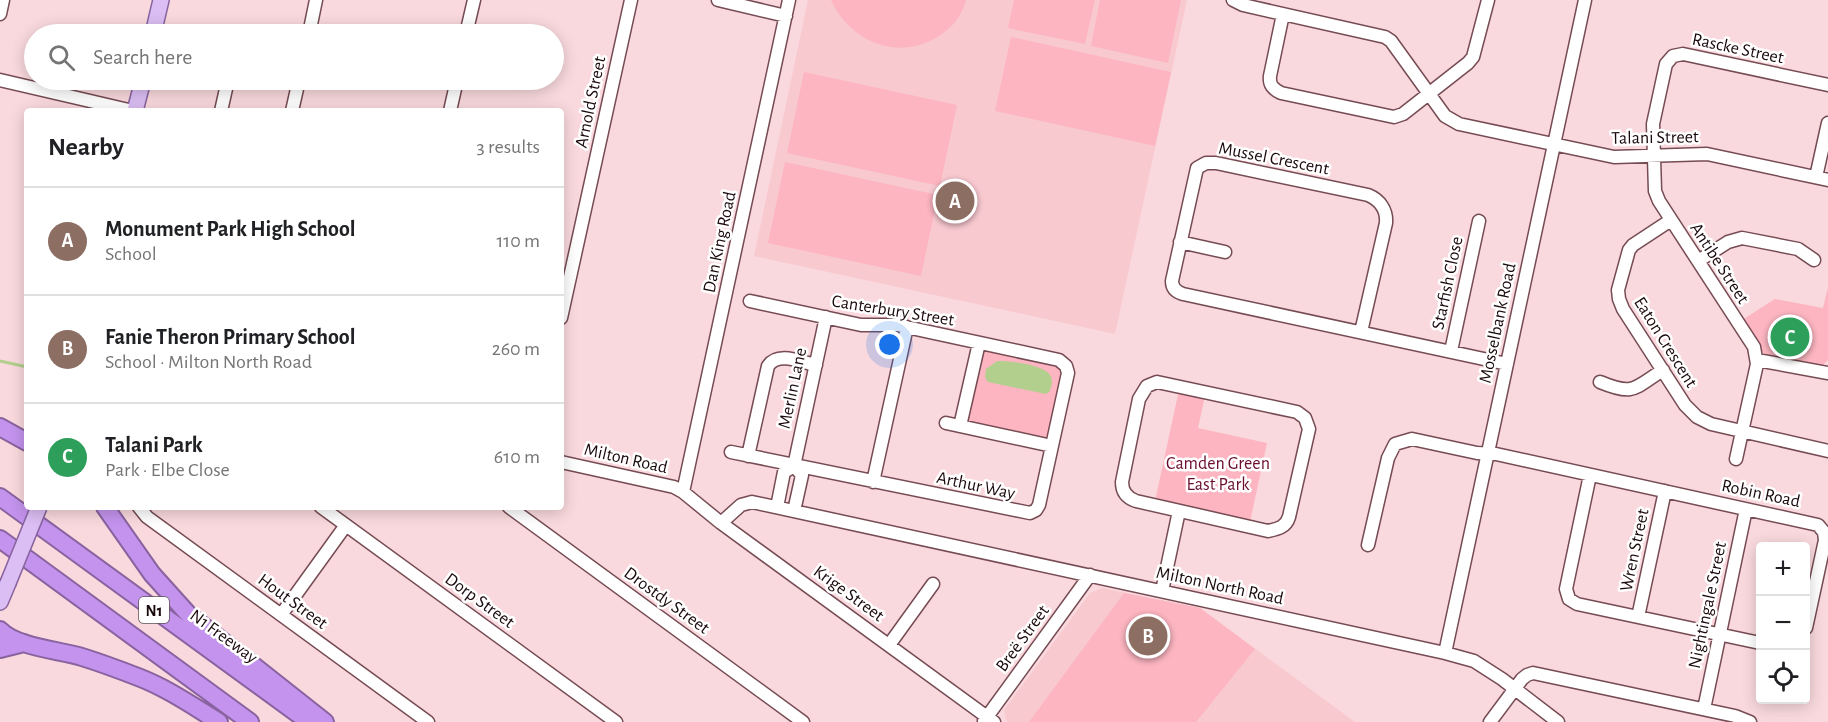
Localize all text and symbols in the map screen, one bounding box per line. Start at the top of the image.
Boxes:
search box [24,24,564,90]
street label: Rascke Street [1690,30,1785,68]
icon: search [45,41,78,74]
text: Search here [93,46,192,68]
street label: Arnold Street [572,54,610,150]
street label: Talani Street [1611,128,1699,148]
text: Nearby [48,134,124,160]
text: 3 results [476,137,540,157]
street label: Mussel Crescent [1217,139,1331,179]
pin: A [936,178,974,224]
street label: Dan King Road [700,190,739,294]
text: Monument Park High School [105,218,356,240]
street label: Antibe Street [1686,220,1752,307]
text: A [62,231,74,251]
text: 110 m [496,231,540,251]
street label: Starfish Close [1429,235,1467,331]
text: School [105,244,157,264]
street label: Mosselbank Road [1476,261,1520,385]
street label: Canterbury Street [830,292,956,330]
street label: Eaton Crescent [1630,294,1700,391]
pin: C [1770,314,1810,360]
text: Fanie Theron Primary School [105,326,355,348]
your location [875,330,904,359]
text: B [62,339,73,359]
text: 260 m [492,339,540,359]
street label: Merlin Lane [776,346,810,430]
text: School · Milton North Road [105,352,312,372]
text: Talani Park [105,434,203,456]
street label: Milton Road [582,441,669,477]
text: C [62,447,73,467]
text: 610 m [494,447,540,467]
park label: Camden Green East Park [1166,455,1270,494]
text: Park · Elbe Close [105,460,230,480]
street label: Arthur Way [935,469,1017,503]
street label: Robin Road [1720,477,1802,511]
street label: Wren Street [1617,507,1653,593]
street label: Nightingale Street [1686,540,1730,670]
map controls [1756,542,1810,704]
button: + [1756,542,1810,596]
street label: Krige Street [810,562,887,625]
street label: Drostdy Street [620,564,713,638]
street label: Milton North Road [1154,564,1285,608]
street label: Dorp Street [442,570,518,632]
street label: Hout Street [254,571,331,633]
button: − [1756,596,1810,650]
road number: N1 [139,597,169,623]
street label: Breë Street [993,602,1053,675]
street label: N1 Freeway [186,606,261,667]
pin: B [1128,614,1168,658]
button: locate [1756,650,1810,704]

